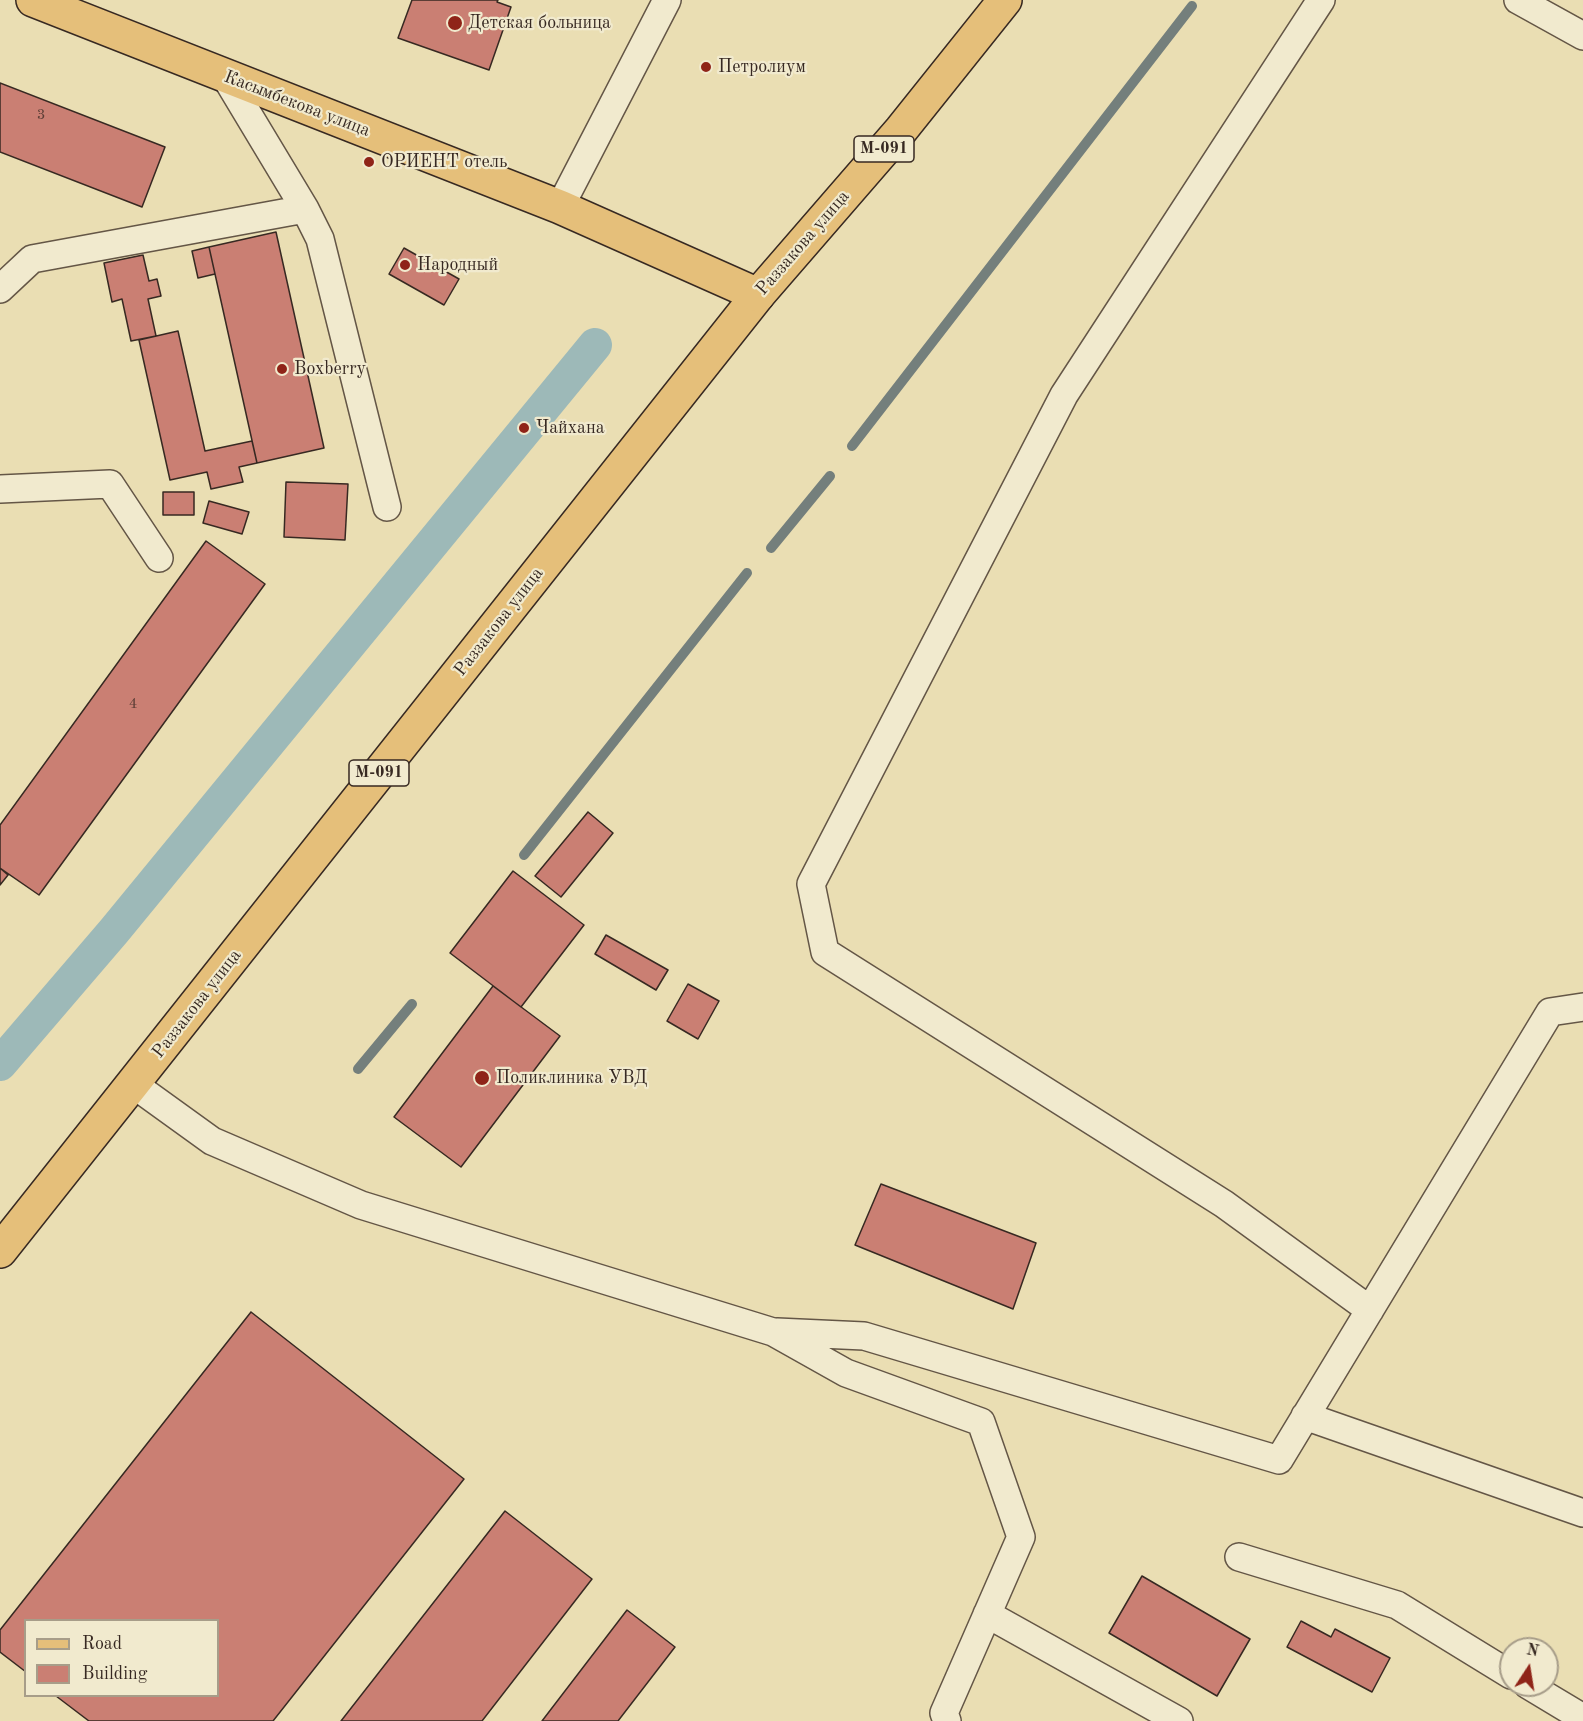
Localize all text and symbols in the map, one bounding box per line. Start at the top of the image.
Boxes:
place label: Детская больница [468,12,611,34]
marker: Детская больница [446,14,464,32]
place label: Петролиум [718,56,806,78]
marker: Петролиум [699,60,713,74]
street label: Касымбекова улица [221,66,373,142]
house number: 3 [37,106,45,124]
road number: М-091 [854,136,914,162]
place label: ОРИЕНТ отель [381,151,507,173]
marker: ОРИЕНТ отель [362,155,376,169]
street label: Раззакова улица [751,186,855,300]
place label: Народный [417,254,498,276]
marker: Народный [398,258,412,272]
place label: Boxberry [294,358,366,380]
marker: Boxberry [275,362,289,376]
place label: Чайхана [536,417,605,439]
marker: Чайхана [517,421,531,435]
street label: Раззакова улица [450,563,548,681]
house number: 4 [129,695,137,713]
road number: М-091 [349,760,409,786]
street label: Раззакова улица [148,945,246,1063]
place label: Поликлиника УВД [496,1067,647,1089]
marker: Поликлиника УВД [473,1069,491,1087]
legend [24,1619,219,1697]
text: Road [82,1635,122,1653]
north arrow [1499,1637,1559,1697]
text: N [1525,1642,1540,1660]
text: Building [82,1665,147,1683]

